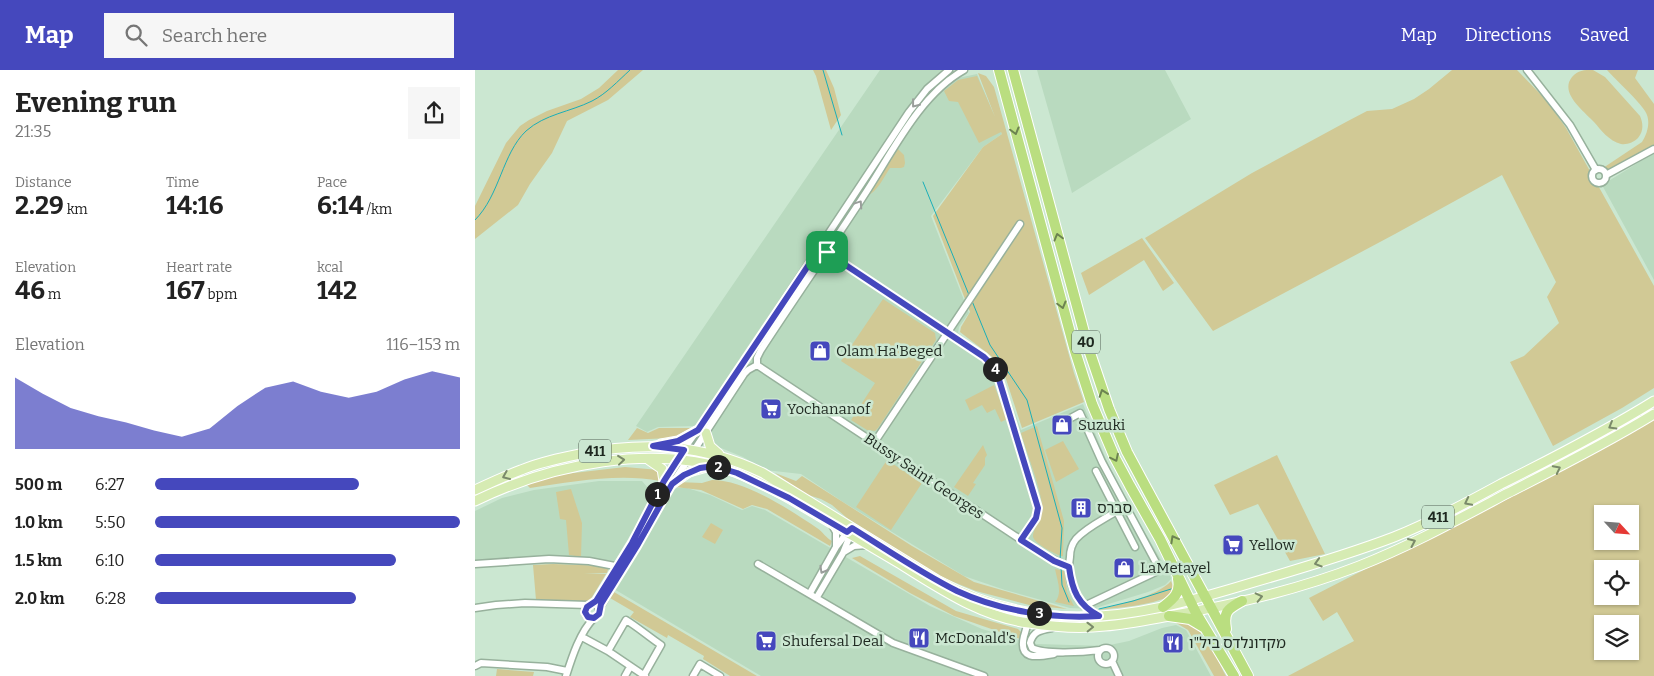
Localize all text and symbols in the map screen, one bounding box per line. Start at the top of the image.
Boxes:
search box [104,13,454,58]
text: Map [25,21,74,49]
icon: search [122,21,150,49]
text: Search here [162,24,267,47]
text: Map [1401,24,1437,46]
text: Directions [1465,24,1552,46]
text: Saved [1580,24,1629,46]
text: Evening run [15,86,176,119]
button: share [408,87,460,139]
one-way arrow [912,98,921,108]
text: 21:35 [15,122,51,141]
one-way arrow [1010,126,1020,135]
text: Distance [15,174,72,191]
text: Time [166,174,199,191]
text: Pace [317,174,347,191]
text: 2.29 [15,191,64,221]
text: 14:16 [166,191,223,221]
text: 6:14 [317,191,364,221]
one-way arrow [853,200,862,210]
text: km [64,201,88,218]
text: /km [364,201,392,218]
pin [806,231,848,273]
one-way arrow [1053,232,1064,241]
icon: arrive [813,238,841,266]
text: Elevation [15,259,76,276]
text: Heart rate [166,259,232,276]
text: kcal [317,259,343,276]
text: 46 [15,276,45,306]
text: 167 [166,276,205,306]
text: 142 [317,276,357,306]
text: m [45,286,61,303]
text: bpm [205,286,237,303]
one-way arrow [1057,300,1067,308]
road number: 40 [1072,330,1100,354]
text: Elevation [15,335,85,354]
text: 116–153 m [386,335,460,354]
shop icon: Olam Ha'Beged [808,339,832,363]
place label: Olam Ha'Beged [836,342,942,360]
pin: 4 [983,356,1007,382]
text: 4 [991,361,1000,378]
one-way arrow [1099,389,1109,398]
supermarket icon: Yochananof [759,397,783,421]
place label: Yochananof [787,400,872,418]
shop icon: Suzuki [1050,413,1074,437]
place label: Suzuki [1078,416,1126,434]
one-way arrow [1609,420,1618,430]
street label: Bussy Saint Georges [861,429,987,523]
road number: 411 [579,440,611,462]
one-way arrow [1109,453,1120,462]
pin: 2 [705,454,731,480]
one-way arrow [618,455,626,466]
text: 2 [715,459,722,476]
one-way arrow [1552,465,1561,475]
one-way arrow [502,469,511,480]
text: 500 m [15,475,62,494]
text: 6:27 [95,475,124,494]
pin: 1 [645,482,669,506]
text: 1 [654,486,661,503]
building icon: סברס [1069,496,1093,520]
one-way arrow [1464,496,1473,506]
place label: סברס [1097,499,1132,517]
north arrow [1594,505,1639,550]
map controls [1594,505,1639,660]
road number: 411 [1422,506,1454,528]
text: 1.0 km [15,513,63,532]
text: 5:50 [95,513,126,532]
supermarket icon: Yellow [1221,533,1245,557]
one-way arrow [1170,535,1180,544]
place label: Yellow [1249,536,1296,554]
one-way arrow [1407,538,1416,549]
text: 1.5 km [15,551,62,570]
text: 6:10 [95,551,125,570]
shop icon: LaMetayel [1112,556,1136,580]
one-way arrow [1314,558,1323,568]
place label: LaMetayel [1140,559,1211,577]
button: locate [1594,560,1639,605]
one-way arrow [819,565,829,574]
text: 2.0 km [15,589,65,608]
text: 6:28 [95,589,126,608]
one-way arrow [1255,592,1264,603]
pin: 3 [1027,600,1051,626]
text: 3 [1035,605,1044,622]
button: layers [1594,615,1639,660]
one-way arrow [1086,622,1094,632]
restaurant icon: McDonald's [907,626,931,650]
supermarket icon: Shufersal Deal [754,629,778,653]
place label: McDonald's [935,629,1016,647]
restaurant icon: מקדונלדס ביל"ו [1161,631,1185,655]
place label: Shufersal Deal [782,632,883,650]
place label: מקדונלדס ביל"ו [1189,634,1286,652]

